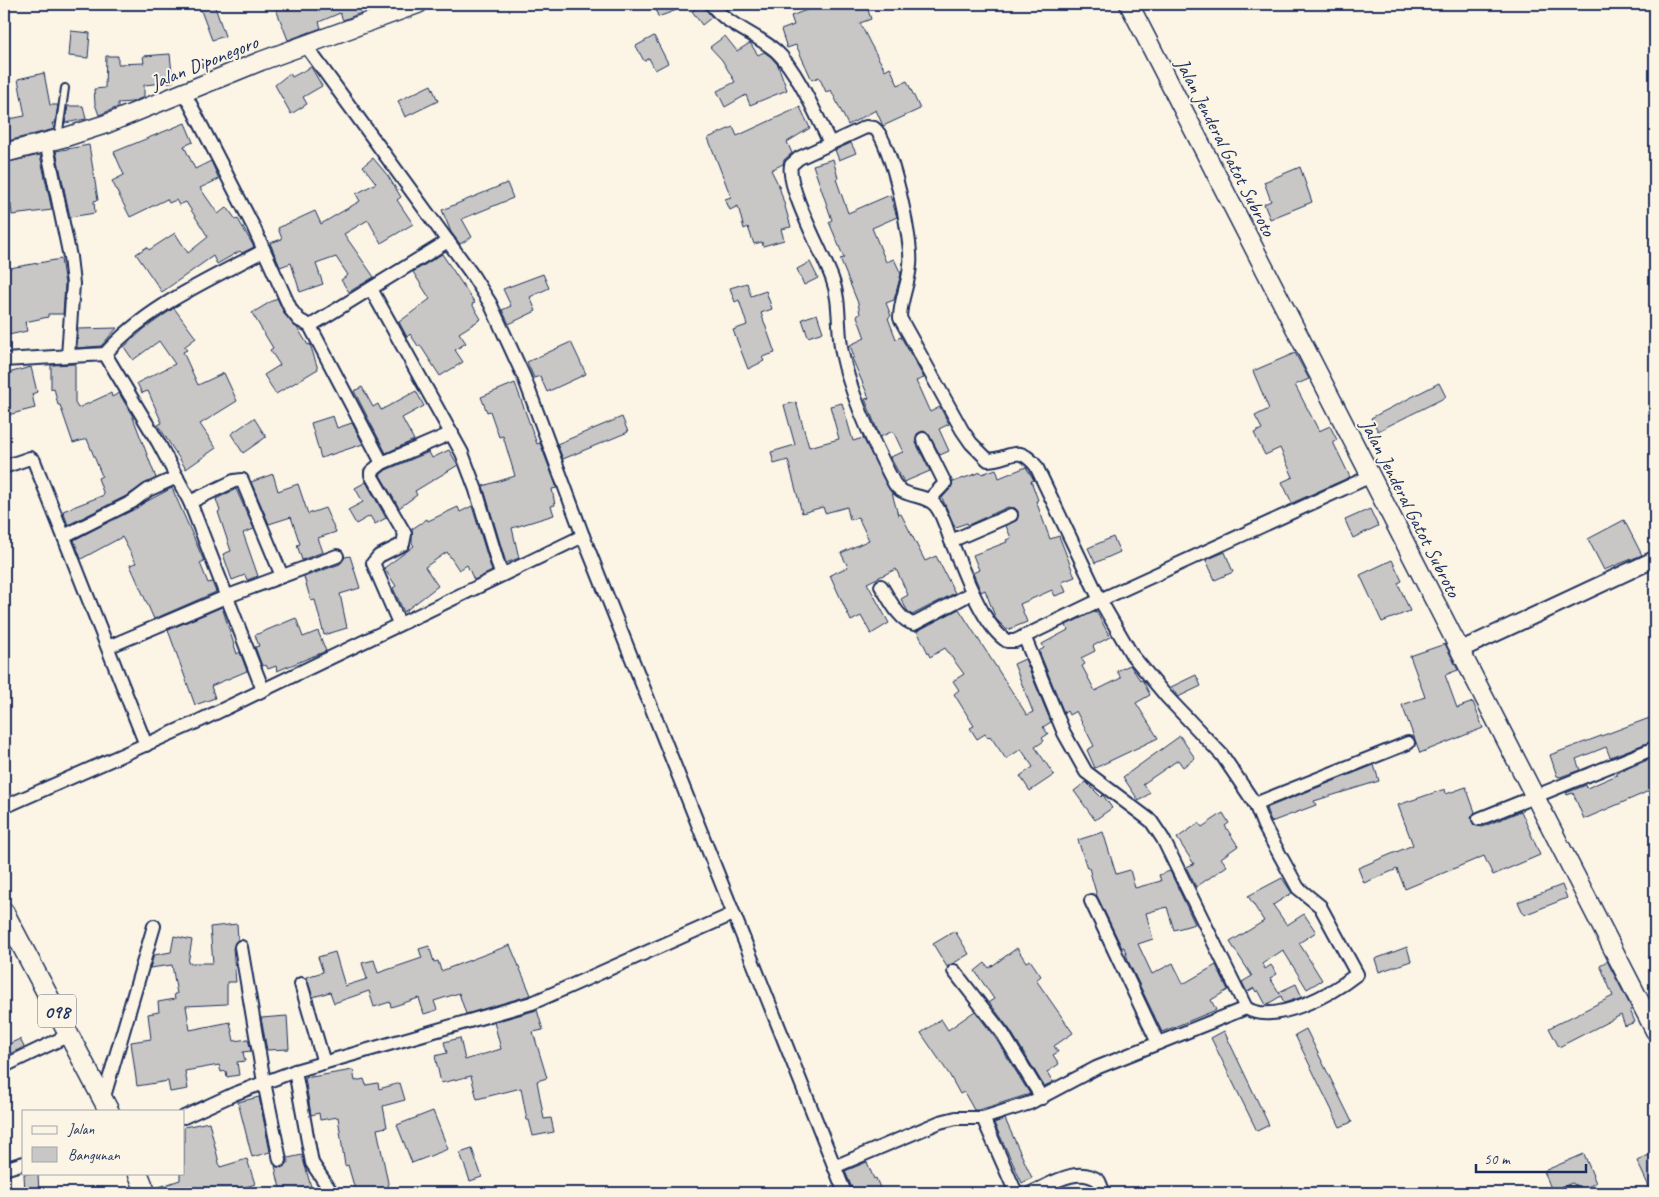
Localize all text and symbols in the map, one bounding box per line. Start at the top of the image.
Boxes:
street label: Jalan Diponegoro [146,29,262,96]
street label: Jalan Jenderal Gatot Subroto [1169,53,1282,241]
street label: Jalan Jenderal Gatot Subroto [1354,414,1467,602]
road number: 098 [38,994,76,1028]
legend [22,1110,185,1174]
text: Jalan [67,1120,95,1139]
scale bar [1476,1142,1586,1174]
text: Bangunan [68,1146,121,1165]
text: 50 m [1484,1150,1511,1169]

